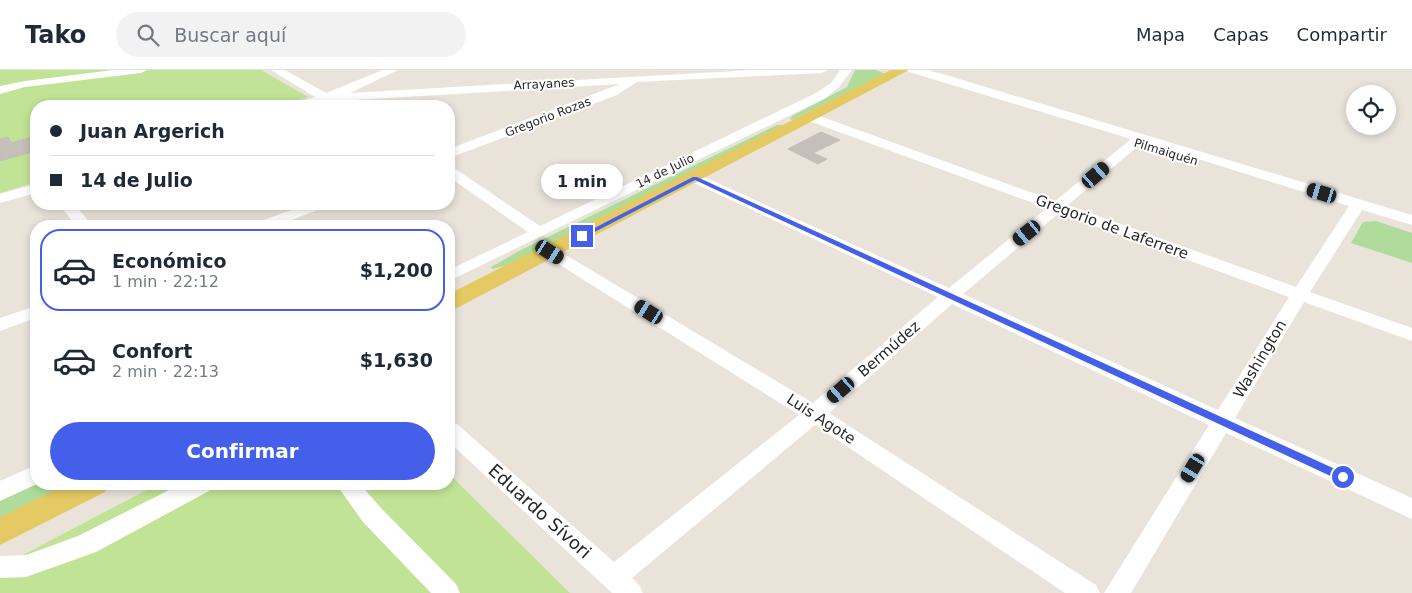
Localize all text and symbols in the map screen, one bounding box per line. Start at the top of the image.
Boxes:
search box [116,12,466,57]
text: Tako [25,21,86,49]
icon: search [134,21,162,49]
text: Buscar aquí [174,24,286,46]
text: Mapa [1136,24,1185,45]
text: Capas [1213,24,1269,45]
text: Compartir [1297,24,1387,45]
street label: Arrayanes [513,75,575,93]
map controls [1346,85,1396,135]
button: locate [1346,85,1396,135]
street label: Gregorio Rozas [503,94,593,140]
text: Juan Argerich [80,120,225,142]
street label: Pilmaiquén [1132,136,1200,168]
street label: 14 de Julio [634,151,696,191]
car [1079,159,1112,191]
callout: 1 min [541,164,623,198]
text: 14 de Julio [80,169,193,191]
text: 1 min [557,172,607,191]
car [1305,181,1338,205]
street label: Gregorio de Laferrere [1033,191,1191,263]
car [1010,218,1043,248]
route end [571,225,593,247]
car [533,238,566,266]
icon: car [52,248,97,293]
text: Económico [112,250,227,272]
text: $1,200 [360,259,433,281]
text: 1 min · 22:12 [112,272,219,291]
car [632,298,665,326]
street label: Bermúdez [854,317,924,381]
street label: Washington [1230,317,1290,401]
icon: car [52,338,97,383]
text: Confort [112,340,192,362]
text: $1,630 [360,349,433,371]
text: 2 min · 22:13 [112,362,219,381]
car [824,374,857,406]
street label: Luis Agote [783,390,859,448]
button: Confirmar [50,422,435,480]
car [1178,451,1207,485]
street label: Eduardo Sívori [484,459,596,563]
route start [1332,466,1354,488]

